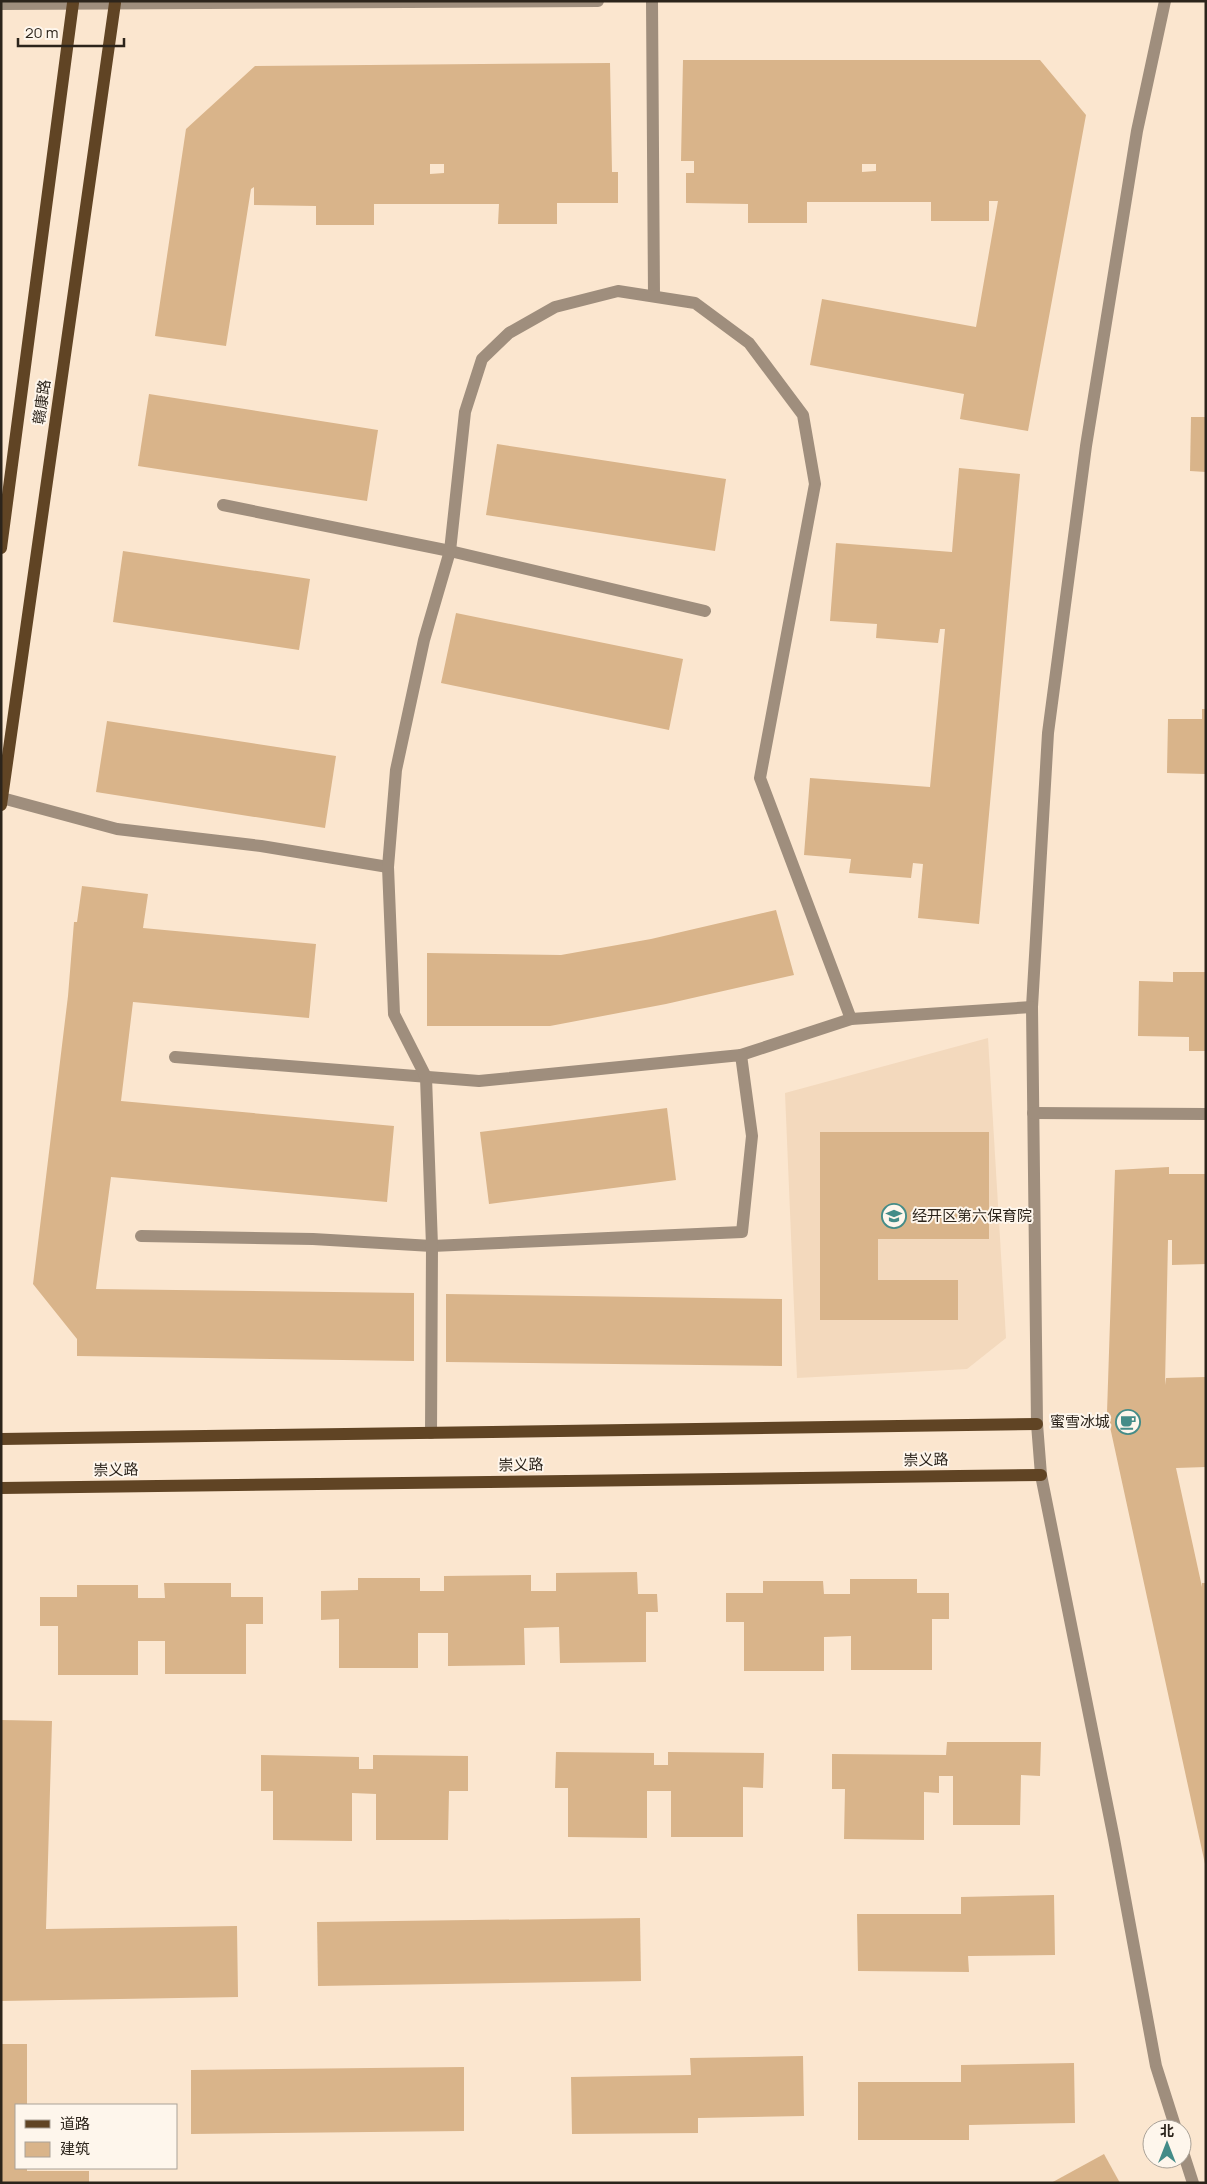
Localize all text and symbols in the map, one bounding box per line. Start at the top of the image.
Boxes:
scale bar [18,15,124,47]
text: 20 m [25,22,58,43]
street label: 赣康路 [28,378,55,426]
school or university icon: 经开区第六保育院 [881,1203,907,1229]
place label: 经开区第六保育院 [912,1205,1032,1226]
cafe icon: 蜜雪冰城 [1115,1409,1141,1435]
place label: 蜜雪冰城 [1050,1411,1110,1432]
street label: 崇义路 [903,1449,949,1470]
street label: 崇义路 [498,1454,544,1475]
street label: 崇义路 [93,1459,139,1480]
legend [15,2104,178,2169]
text: 道路 [60,2113,90,2134]
north arrow [1142,2119,1192,2169]
text: 北 [1160,2121,1174,2140]
text: 建筑 [60,2138,90,2159]

